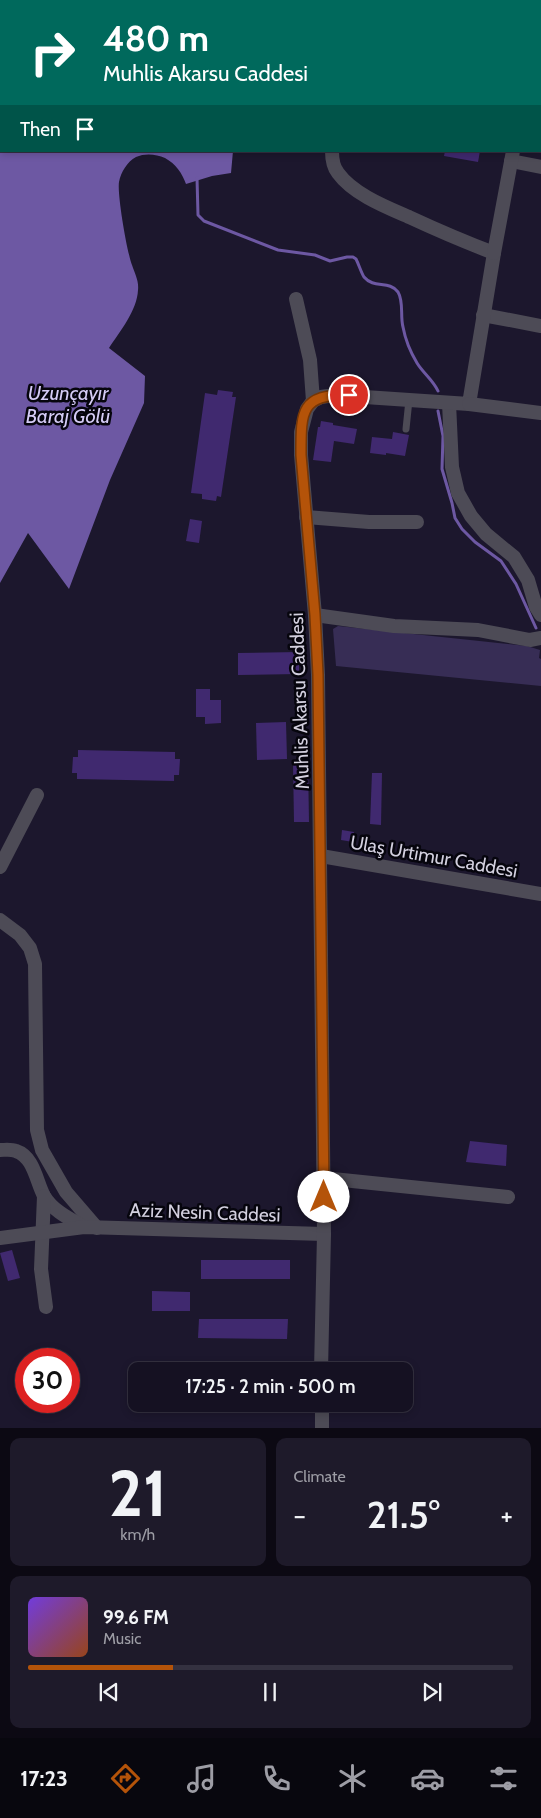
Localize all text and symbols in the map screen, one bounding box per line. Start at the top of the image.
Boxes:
text: 480 m [103,17,209,60]
icon: right [20,20,85,85]
text: Muhlis Akarsu Caddesi [103,60,308,87]
icon: arrive [71,115,99,143]
text: Then [20,118,61,141]
pin [328,374,370,416]
water label: Uzunçayır Baraj Gölü [26,381,110,428]
icon: arrive [335,381,363,409]
street label: Muhlis Akarsu Caddesi [285,612,314,790]
street label: Ulaş Urtimur Caddesi [348,830,519,883]
position arrow [297,1170,349,1222]
street label: Aziz Nesin Caddesi [129,1198,281,1227]
speed limit sign: 30 [15,1348,80,1413]
text: 17:25 · 2 min · 500 m [185,1375,356,1398]
text: 21 [109,1453,167,1532]
text: Climate [294,1467,346,1486]
text: 21.5° [367,1491,440,1538]
text: − [294,1498,306,1532]
text: + [501,1498,513,1532]
text: km/h [120,1525,155,1544]
text: 99.6 FM [103,1606,169,1629]
text: Music [103,1629,141,1648]
icon: previous [95,1678,123,1706]
icon: pause [256,1678,284,1706]
icon: next [418,1678,446,1706]
icon: directions [108,1761,143,1796]
icon: music [184,1761,219,1796]
icon: phone [259,1761,294,1796]
icon: climate [335,1761,370,1796]
icon: car [410,1761,445,1796]
icon: filters [486,1761,521,1796]
text: 17:23 [20,1765,68,1792]

